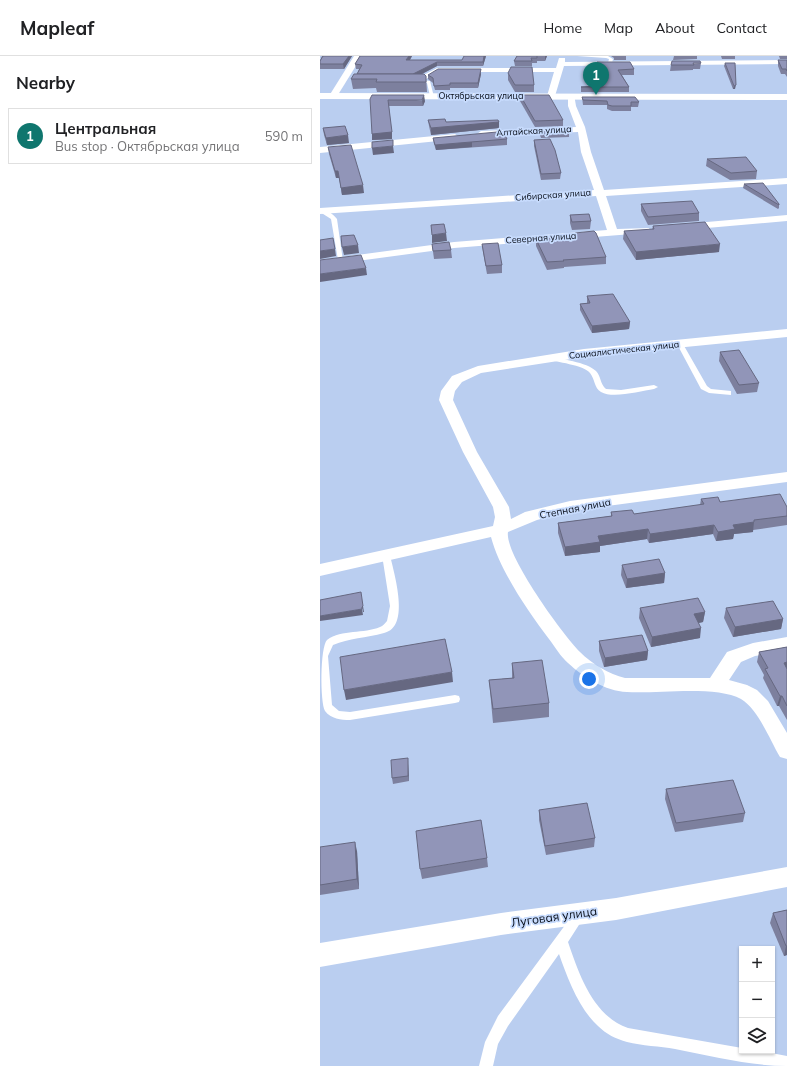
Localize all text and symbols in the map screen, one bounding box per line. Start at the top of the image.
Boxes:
text: Mapleaf [20,16,94,40]
text: Home [543,19,582,37]
text: Map [604,19,633,37]
text: About [655,19,695,37]
text: Contact [717,19,767,37]
pin: 1 [583,62,609,95]
text: Nearby [16,72,75,93]
street label: Октябрьская улица [439,90,523,102]
text: Центральная [55,119,156,138]
street label: Алтайская улица [496,123,572,139]
text: 1 [26,128,34,144]
text: 590 m [265,128,303,144]
text: Bus stop · Октябрьская улица [55,138,240,154]
street label: Сибирская улица [515,186,591,204]
street label: Северная улица [505,230,577,246]
street label: Социалистическая улица [568,338,680,362]
street label: Степная улица [538,495,612,522]
your location [579,669,599,689]
street label: Луговая улица [510,903,598,930]
map controls [739,946,775,1054]
button: + [739,946,775,982]
button: − [739,982,775,1018]
button: layers [739,1018,775,1054]

